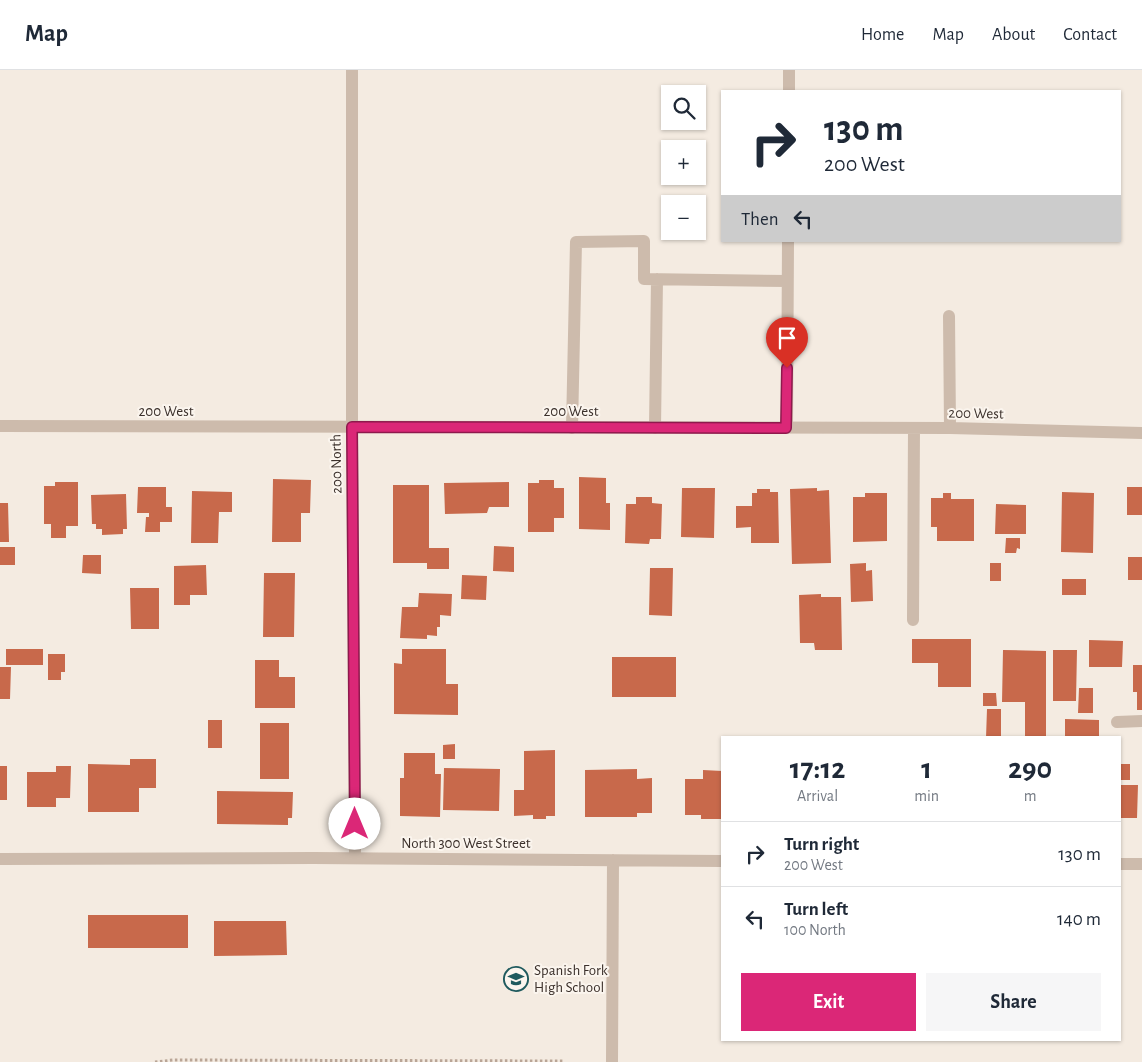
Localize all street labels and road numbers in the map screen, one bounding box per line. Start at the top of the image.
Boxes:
street label: 200 West [138,404,194,419]
street label: 200 West [543,404,599,419]
street label: 200 West [948,406,1004,421]
street label: 200 North [328,434,345,494]
street label: North 300 West Street [401,836,531,851]

